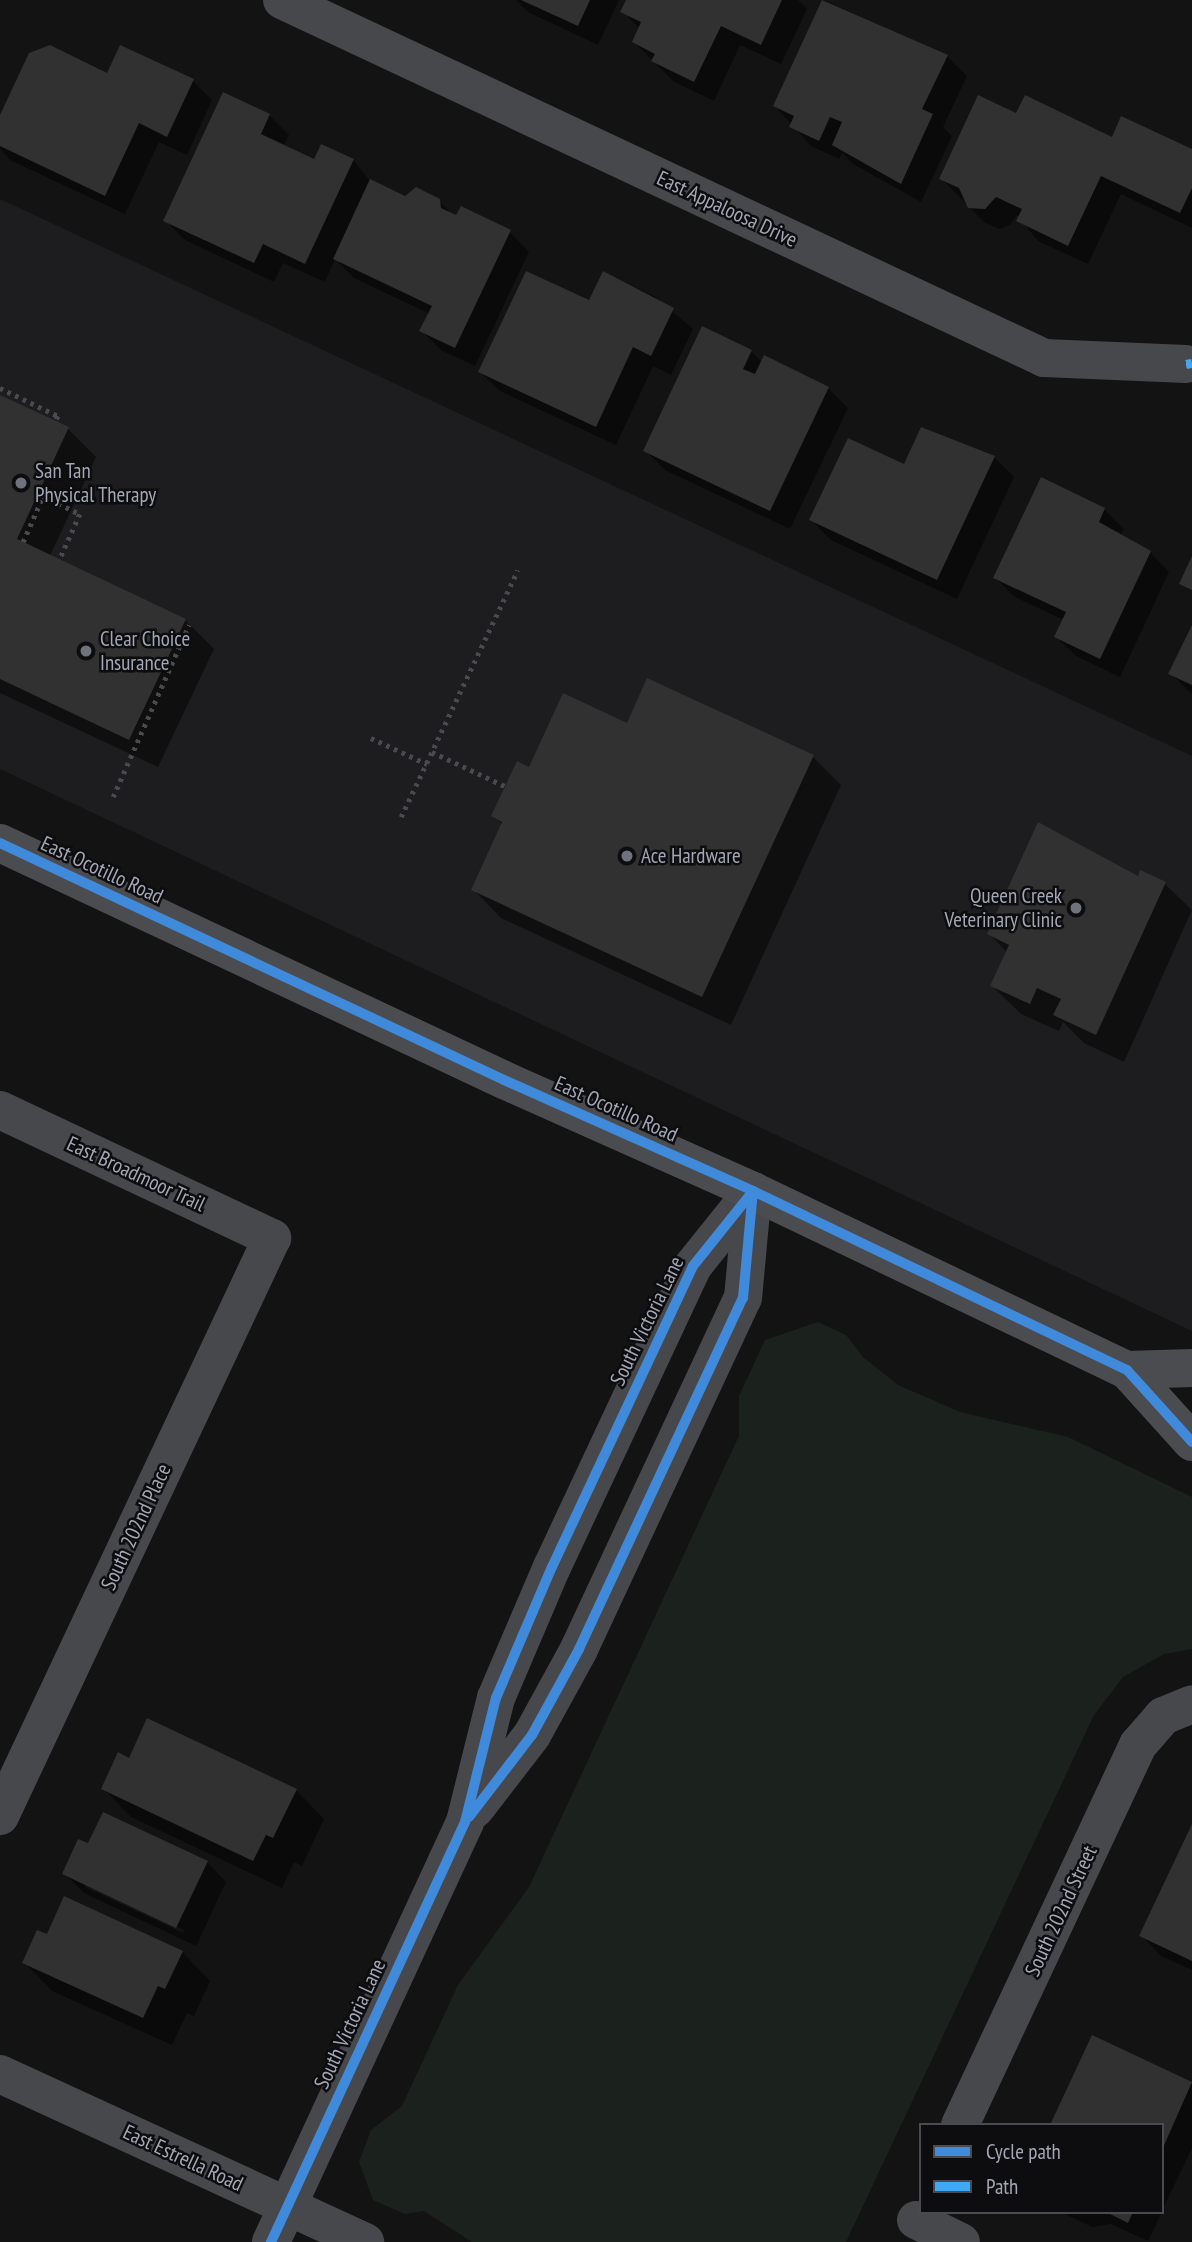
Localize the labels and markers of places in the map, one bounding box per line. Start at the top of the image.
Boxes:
place label: San Tan Physical Therapy [35,458,157,508]
marker: San Tan Physical Therapy [13,475,29,491]
place label: Clear Choice Insurance [100,626,190,676]
marker: Clear Choice Insurance [78,643,94,659]
place label: Ace Hardware [641,843,741,869]
marker: Ace Hardware [619,848,635,864]
place label: Queen Creek Veterinary Clinic [944,883,1062,933]
marker: Queen Creek Veterinary Clinic [1068,900,1084,916]

